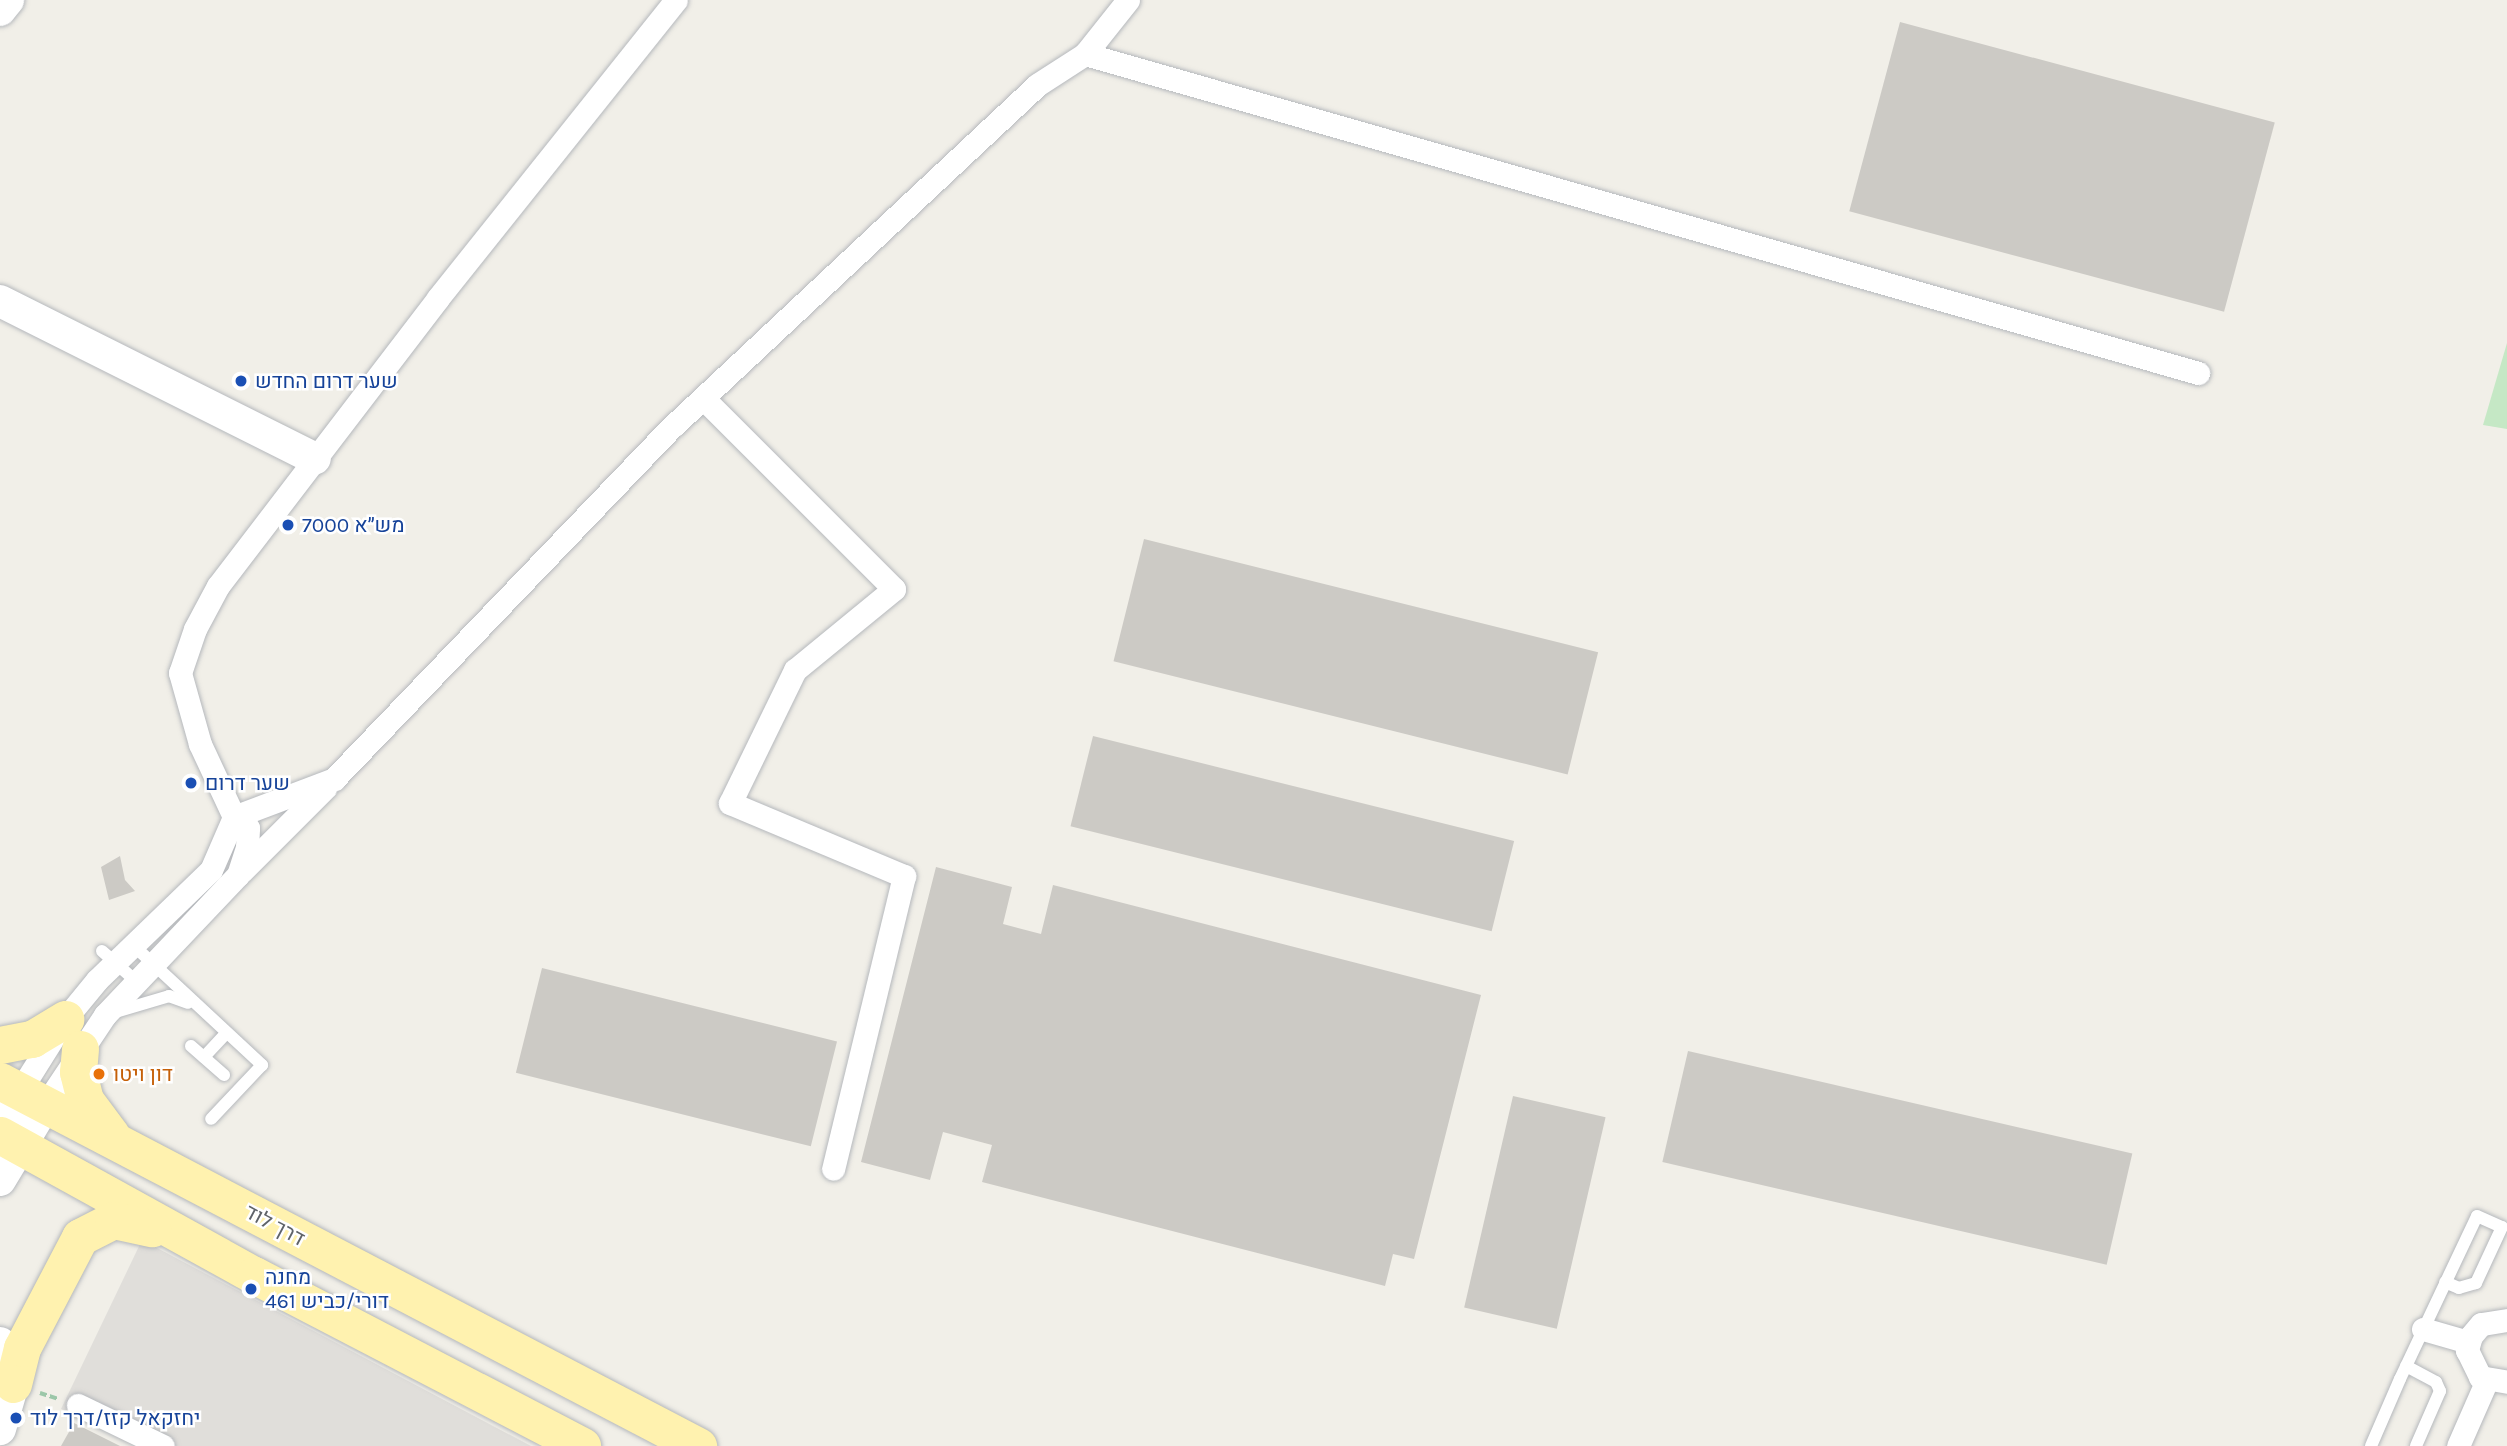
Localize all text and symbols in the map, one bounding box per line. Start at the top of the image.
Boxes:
place label: שער דרום החדש [255,368,398,394]
marker: שער דרום החדש [233,373,249,389]
place label: מש״א 7000 [302,512,405,538]
marker: מש״א 7000 [280,517,296,533]
place label: שער דרום [205,770,290,796]
marker: שער דרום [183,775,199,791]
place label: דון ויטו [113,1061,173,1087]
marker: דון ויטו [91,1066,107,1082]
street label: דרך לוד [241,1199,309,1251]
place label: מחנה דורי/כביש 461 [265,1264,389,1314]
marker: מחנה דורי/כביש 461 [243,1281,259,1297]
place label: יחזקאל קזז/דרך לוד [30,1405,200,1431]
marker: יחזקאל קזז/דרך לוד [8,1410,24,1426]

